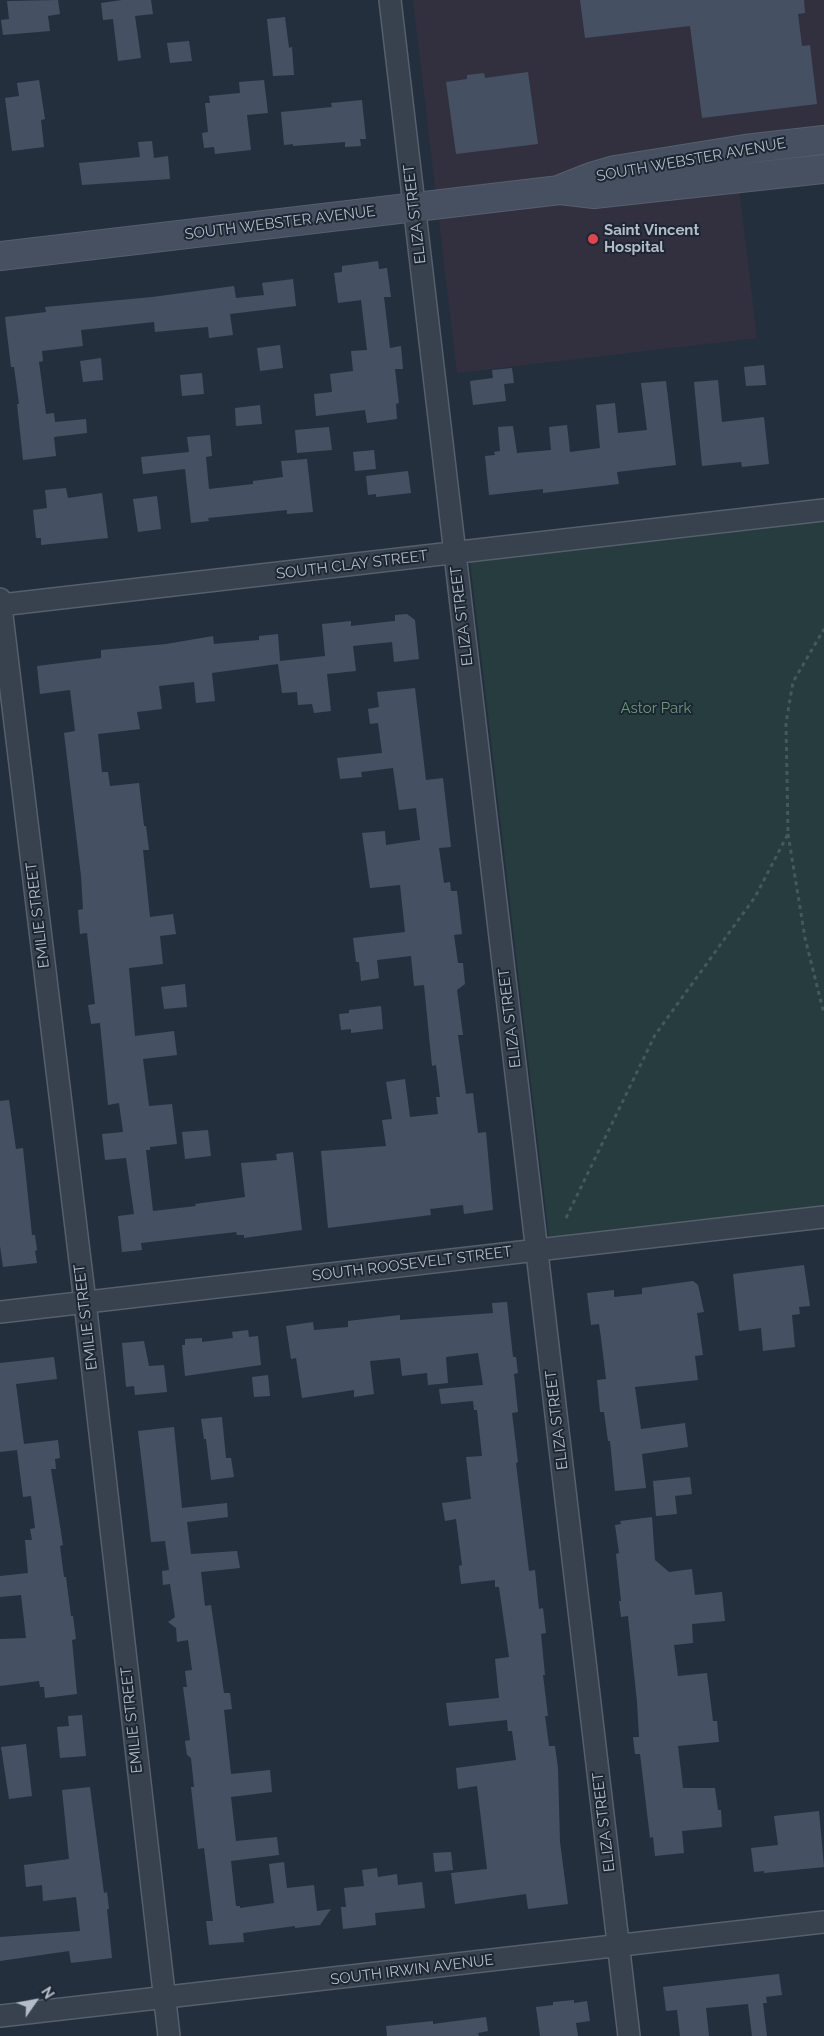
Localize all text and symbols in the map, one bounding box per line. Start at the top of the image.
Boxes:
street label: SOUTH WEBSTER AVENUE [595,134,787,186]
street label: ELIZA STREET [400,163,430,265]
street label: SOUTH WEBSTER AVENUE [184,202,376,244]
place label: Saint Vincent Hospital [604,221,699,256]
marker: Saint Vincent Hospital [586,232,600,246]
street label: SOUTH CLAY STREET [275,547,429,583]
street label: ELIZA STREET [447,565,477,667]
park label: Astor Park [621,699,691,717]
street label: EMILIE STREET [23,861,53,969]
street label: ELIZA STREET [495,967,525,1069]
street label: SOUTH ROOSEVELT STREET [311,1243,513,1285]
street label: EMILIE STREET [71,1263,101,1371]
street label: ELIZA STREET [542,1369,572,1471]
street label: EMILIE STREET [117,1666,147,1774]
street label: ELIZA STREET [589,1771,619,1873]
street label: SOUTH IRWIN AVENUE [329,1951,495,1989]
north arrow [10,1976,60,2026]
text: N [38,1984,57,2002]

